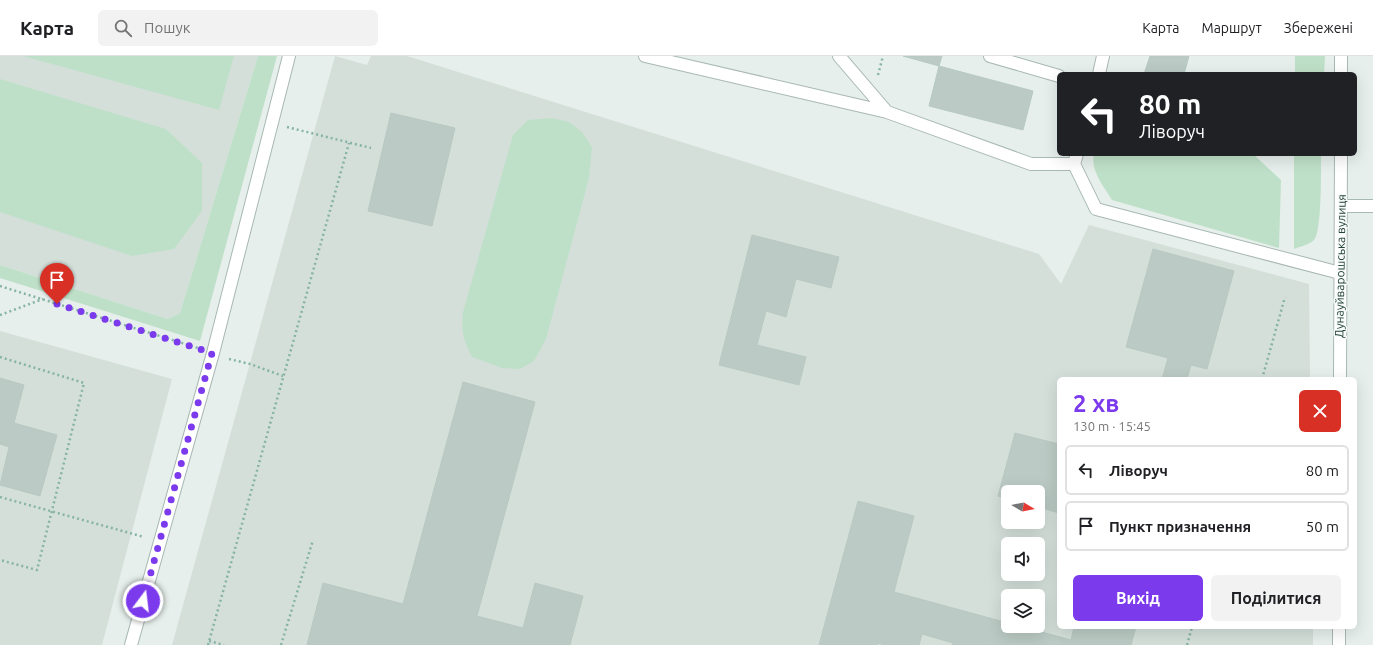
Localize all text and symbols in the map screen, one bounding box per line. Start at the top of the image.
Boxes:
search box [98,10,378,46]
text: Карта [20,17,74,39]
icon: search [112,17,134,39]
text: Пошук [144,19,190,36]
text: Карта [1142,20,1179,36]
text: Маршрут [1201,20,1262,36]
text: Збережені [1284,20,1353,36]
icon: left [1073,88,1125,140]
text: 80 m [1139,88,1201,119]
text: Ліворуч [1139,121,1205,141]
street label: Дунауйварошська вулиця [1332,194,1348,338]
pin [40,263,74,304]
icon: arrive [46,269,68,291]
text: 2 хв [1073,390,1119,417]
button: close [1299,390,1341,432]
text: 130 m · 15:45 [1073,419,1151,433]
icon: left [1075,459,1097,481]
text: Ліворуч [1109,462,1168,479]
text: 80 m [1306,462,1339,479]
north arrow [1001,485,1045,529]
map controls [1001,485,1045,633]
icon: arrive [1075,515,1097,537]
text: Пункт призначення [1109,518,1251,535]
text: 50 m [1306,518,1339,535]
button: sound [1001,537,1045,581]
button: Вихід [1073,575,1203,621]
button: Поділитися [1211,575,1341,621]
position arrow [122,580,164,622]
button: layers [1001,589,1045,633]

